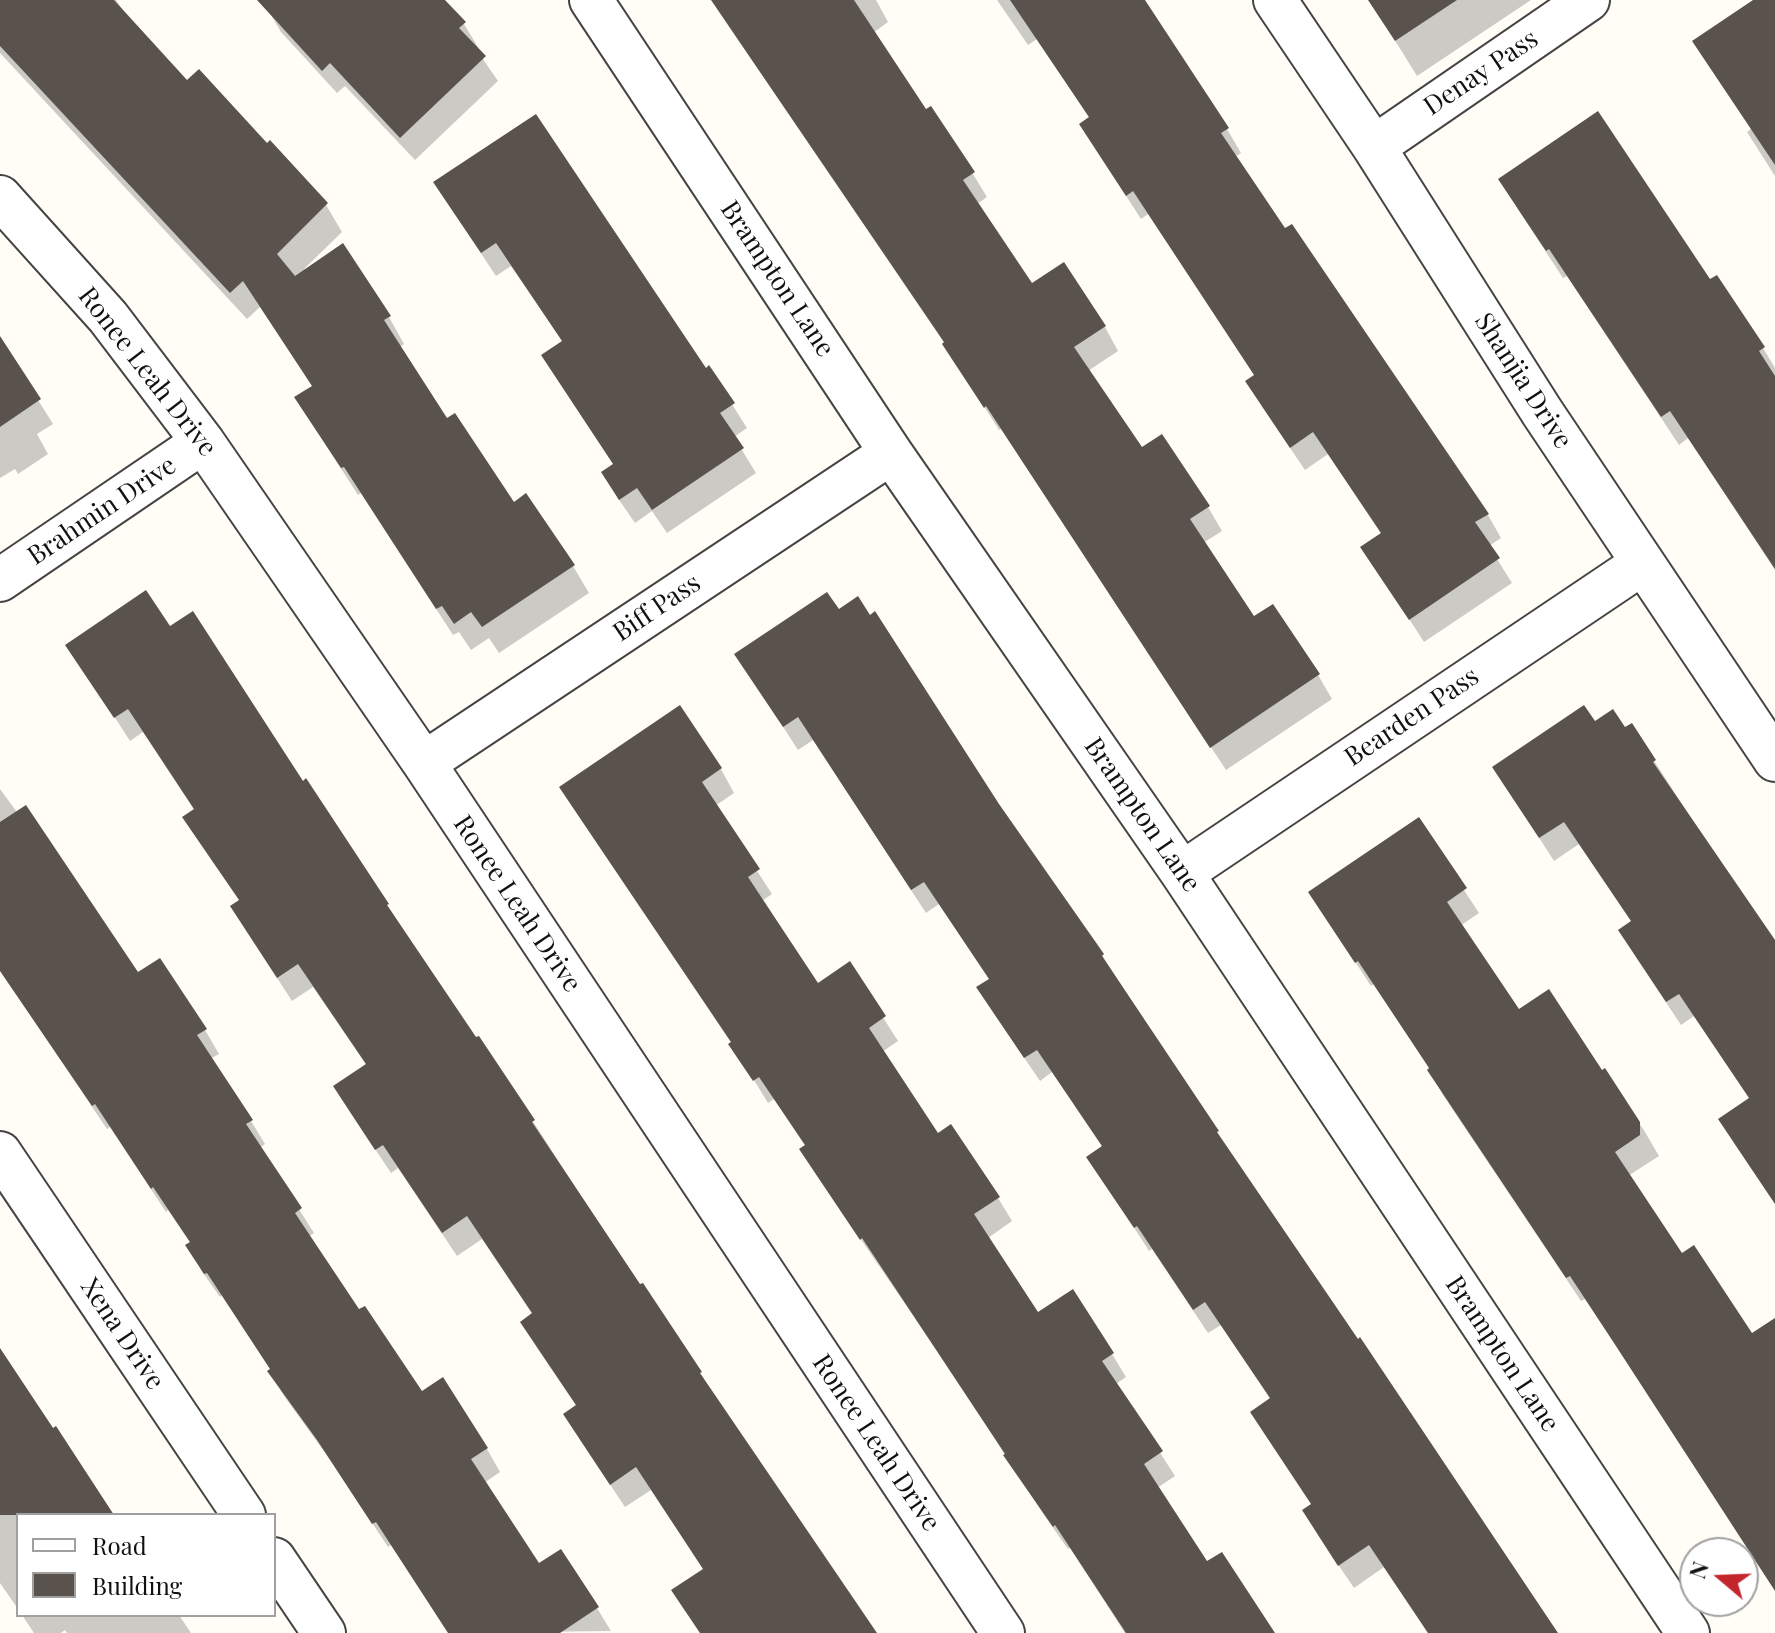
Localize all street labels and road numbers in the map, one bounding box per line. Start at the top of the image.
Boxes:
street label: Denay Pass [1418,23,1544,123]
street label: Brampton Lane [713,195,841,363]
street label: Ronee Leah Drive [71,281,223,463]
street label: Shanjia Drive [1468,307,1578,455]
street label: Brahmin Drive [22,450,182,572]
street label: Biff Pass [608,568,706,648]
street label: Bearden Pass [1339,661,1485,773]
street label: Brampton Lane [1077,732,1207,898]
street label: Ronee Leah Drive [446,810,588,998]
street label: Brampton Lane [1438,1270,1566,1438]
street label: Xena Drive [73,1272,171,1396]
street label: Ronee Leah Drive [805,1349,947,1537]

